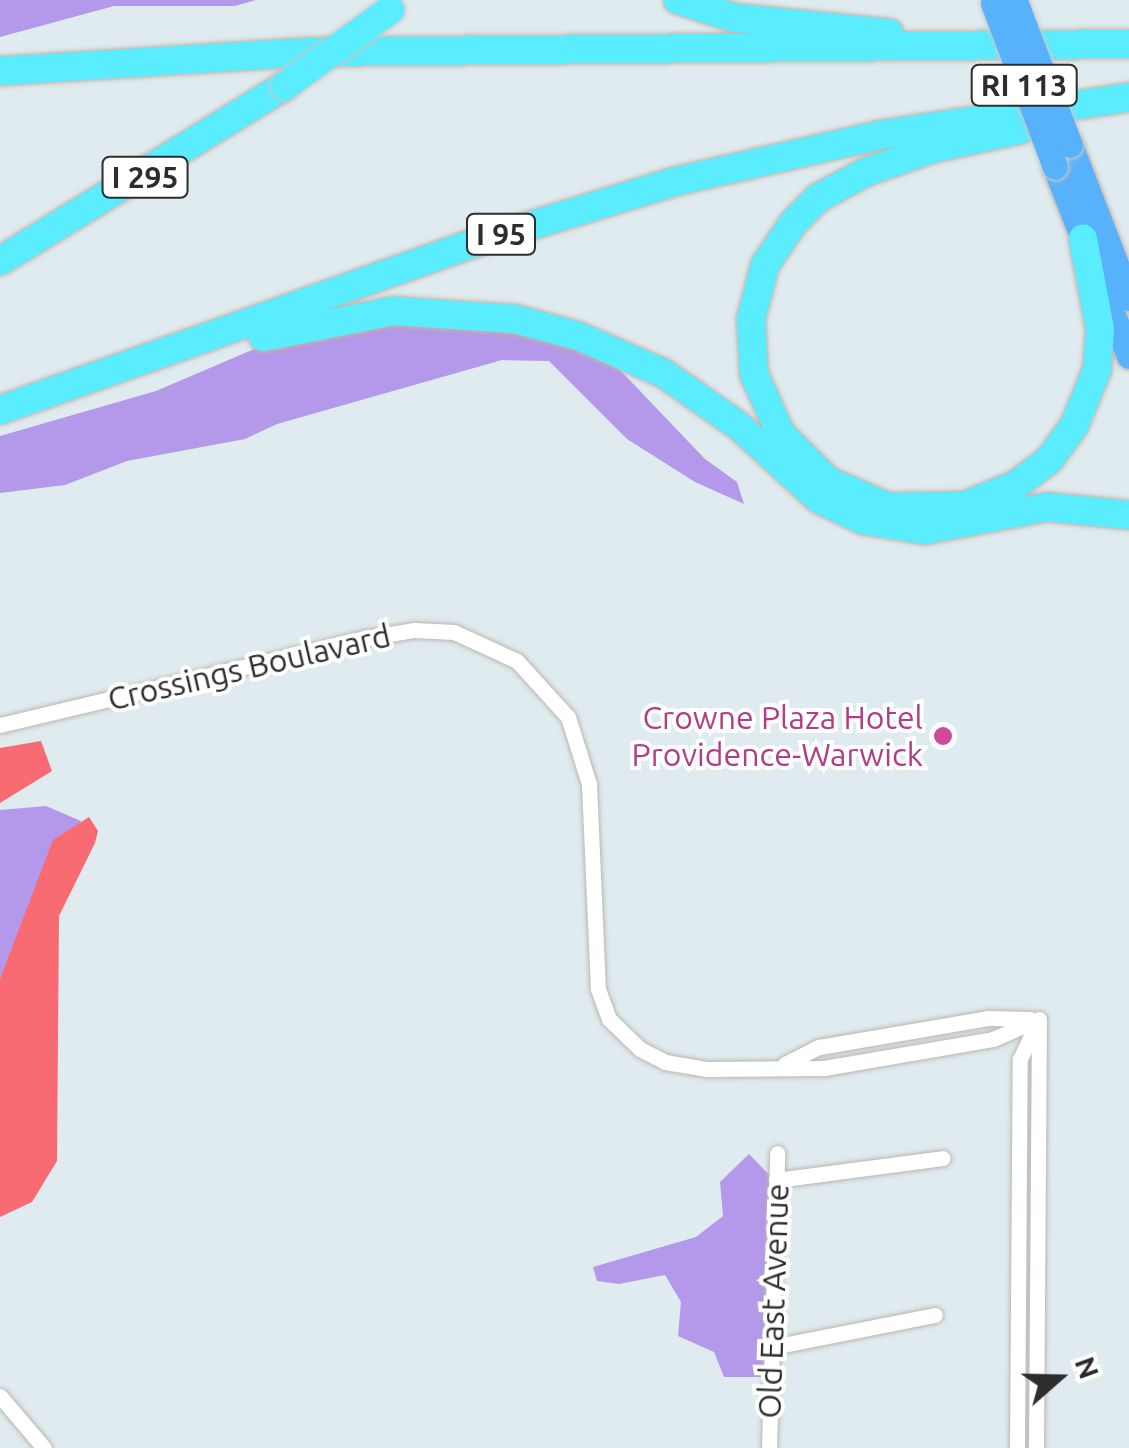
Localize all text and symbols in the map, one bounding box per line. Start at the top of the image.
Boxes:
road number: RI 113 [969,60,1079,110]
road number: I 295 [100,152,190,202]
road number: I 95 [466,209,536,259]
street label: Crossings Boulavard [104,616,394,718]
place label: Crowne Plaza Hotel Providence-Warwick [632,699,923,774]
marker: Crowne Plaza Hotel Providence-Warwick [932,725,954,747]
street label: Old East Avenue [750,1183,796,1419]
north arrow [1009,1328,1109,1428]
text: N [1070,1352,1106,1383]

